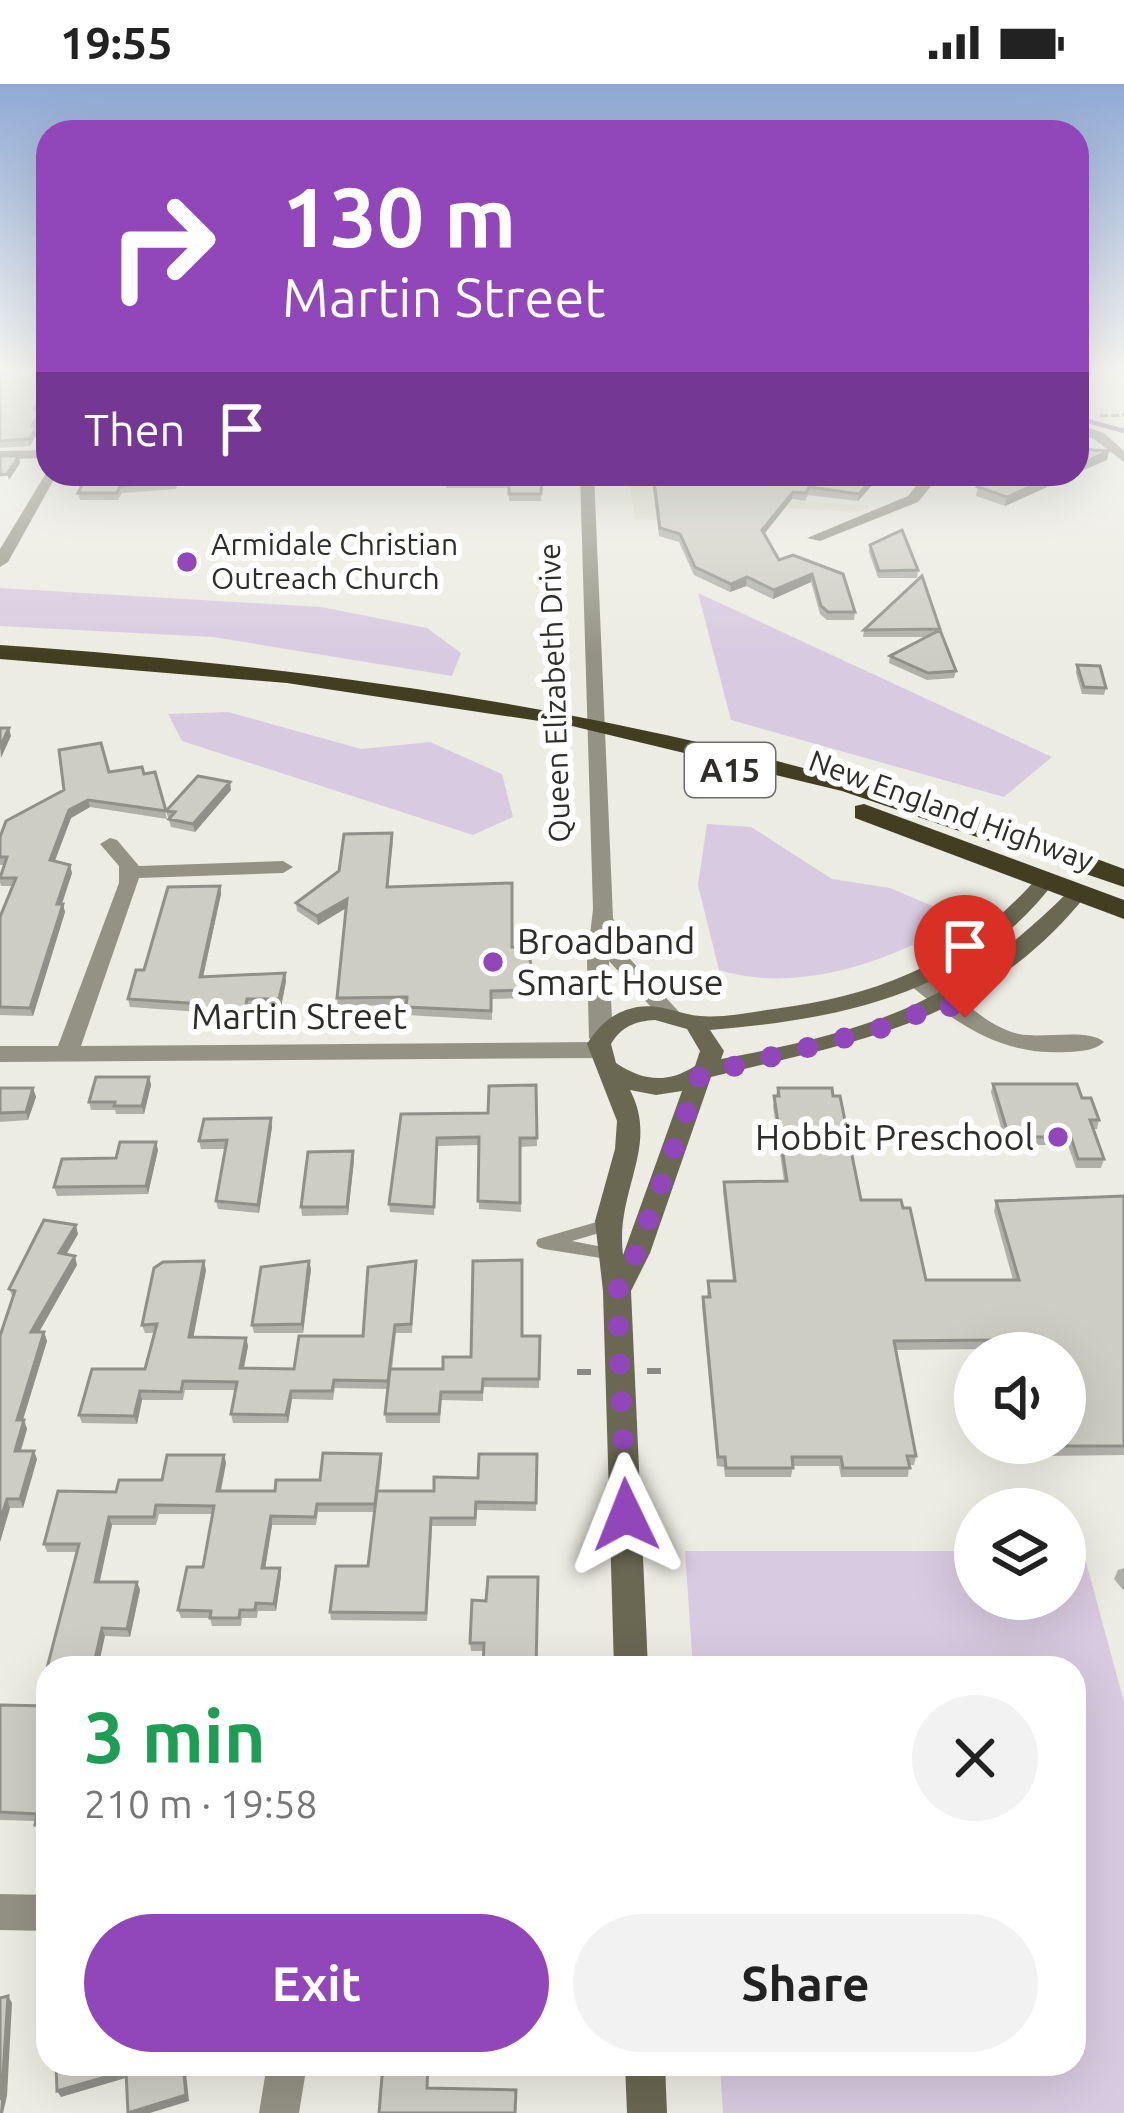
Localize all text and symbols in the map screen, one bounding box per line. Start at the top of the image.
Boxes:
text: 19:55 [60,17,173,68]
icon: right [84,168,240,324]
text: 130 m [282,169,516,263]
text: Martin Street [282,267,605,327]
icon: arrive [209,396,275,462]
text: Then [84,404,185,455]
place label: Armidale Christian Outreach Church [211,527,458,595]
street label: Queen Elizabeth Drive [532,543,576,843]
marker: Armidale Christian Outreach Church [174,549,200,575]
road number: A15 [685,743,775,797]
street label: New England Highway [805,743,1098,877]
pin [914,895,1016,1018]
icon: arrive [932,913,998,979]
place label: Broadband Smart House [517,920,724,1002]
marker: Broadband Smart House [480,949,506,975]
street label: Martin Street [191,995,407,1036]
place label: Hobbit Preschool [755,1116,1034,1157]
marker: Hobbit Preschool [1045,1124,1071,1150]
map controls [954,1332,1086,1620]
button: sound [954,1332,1086,1464]
position arrow [563,1452,689,1578]
button: layers [954,1488,1086,1620]
button: close [912,1695,1038,1821]
text: 3 min [84,1696,266,1777]
text: 210 m · 19:58 [84,1782,318,1825]
button: Exit [84,1914,549,2052]
button: Share [573,1914,1038,2052]

